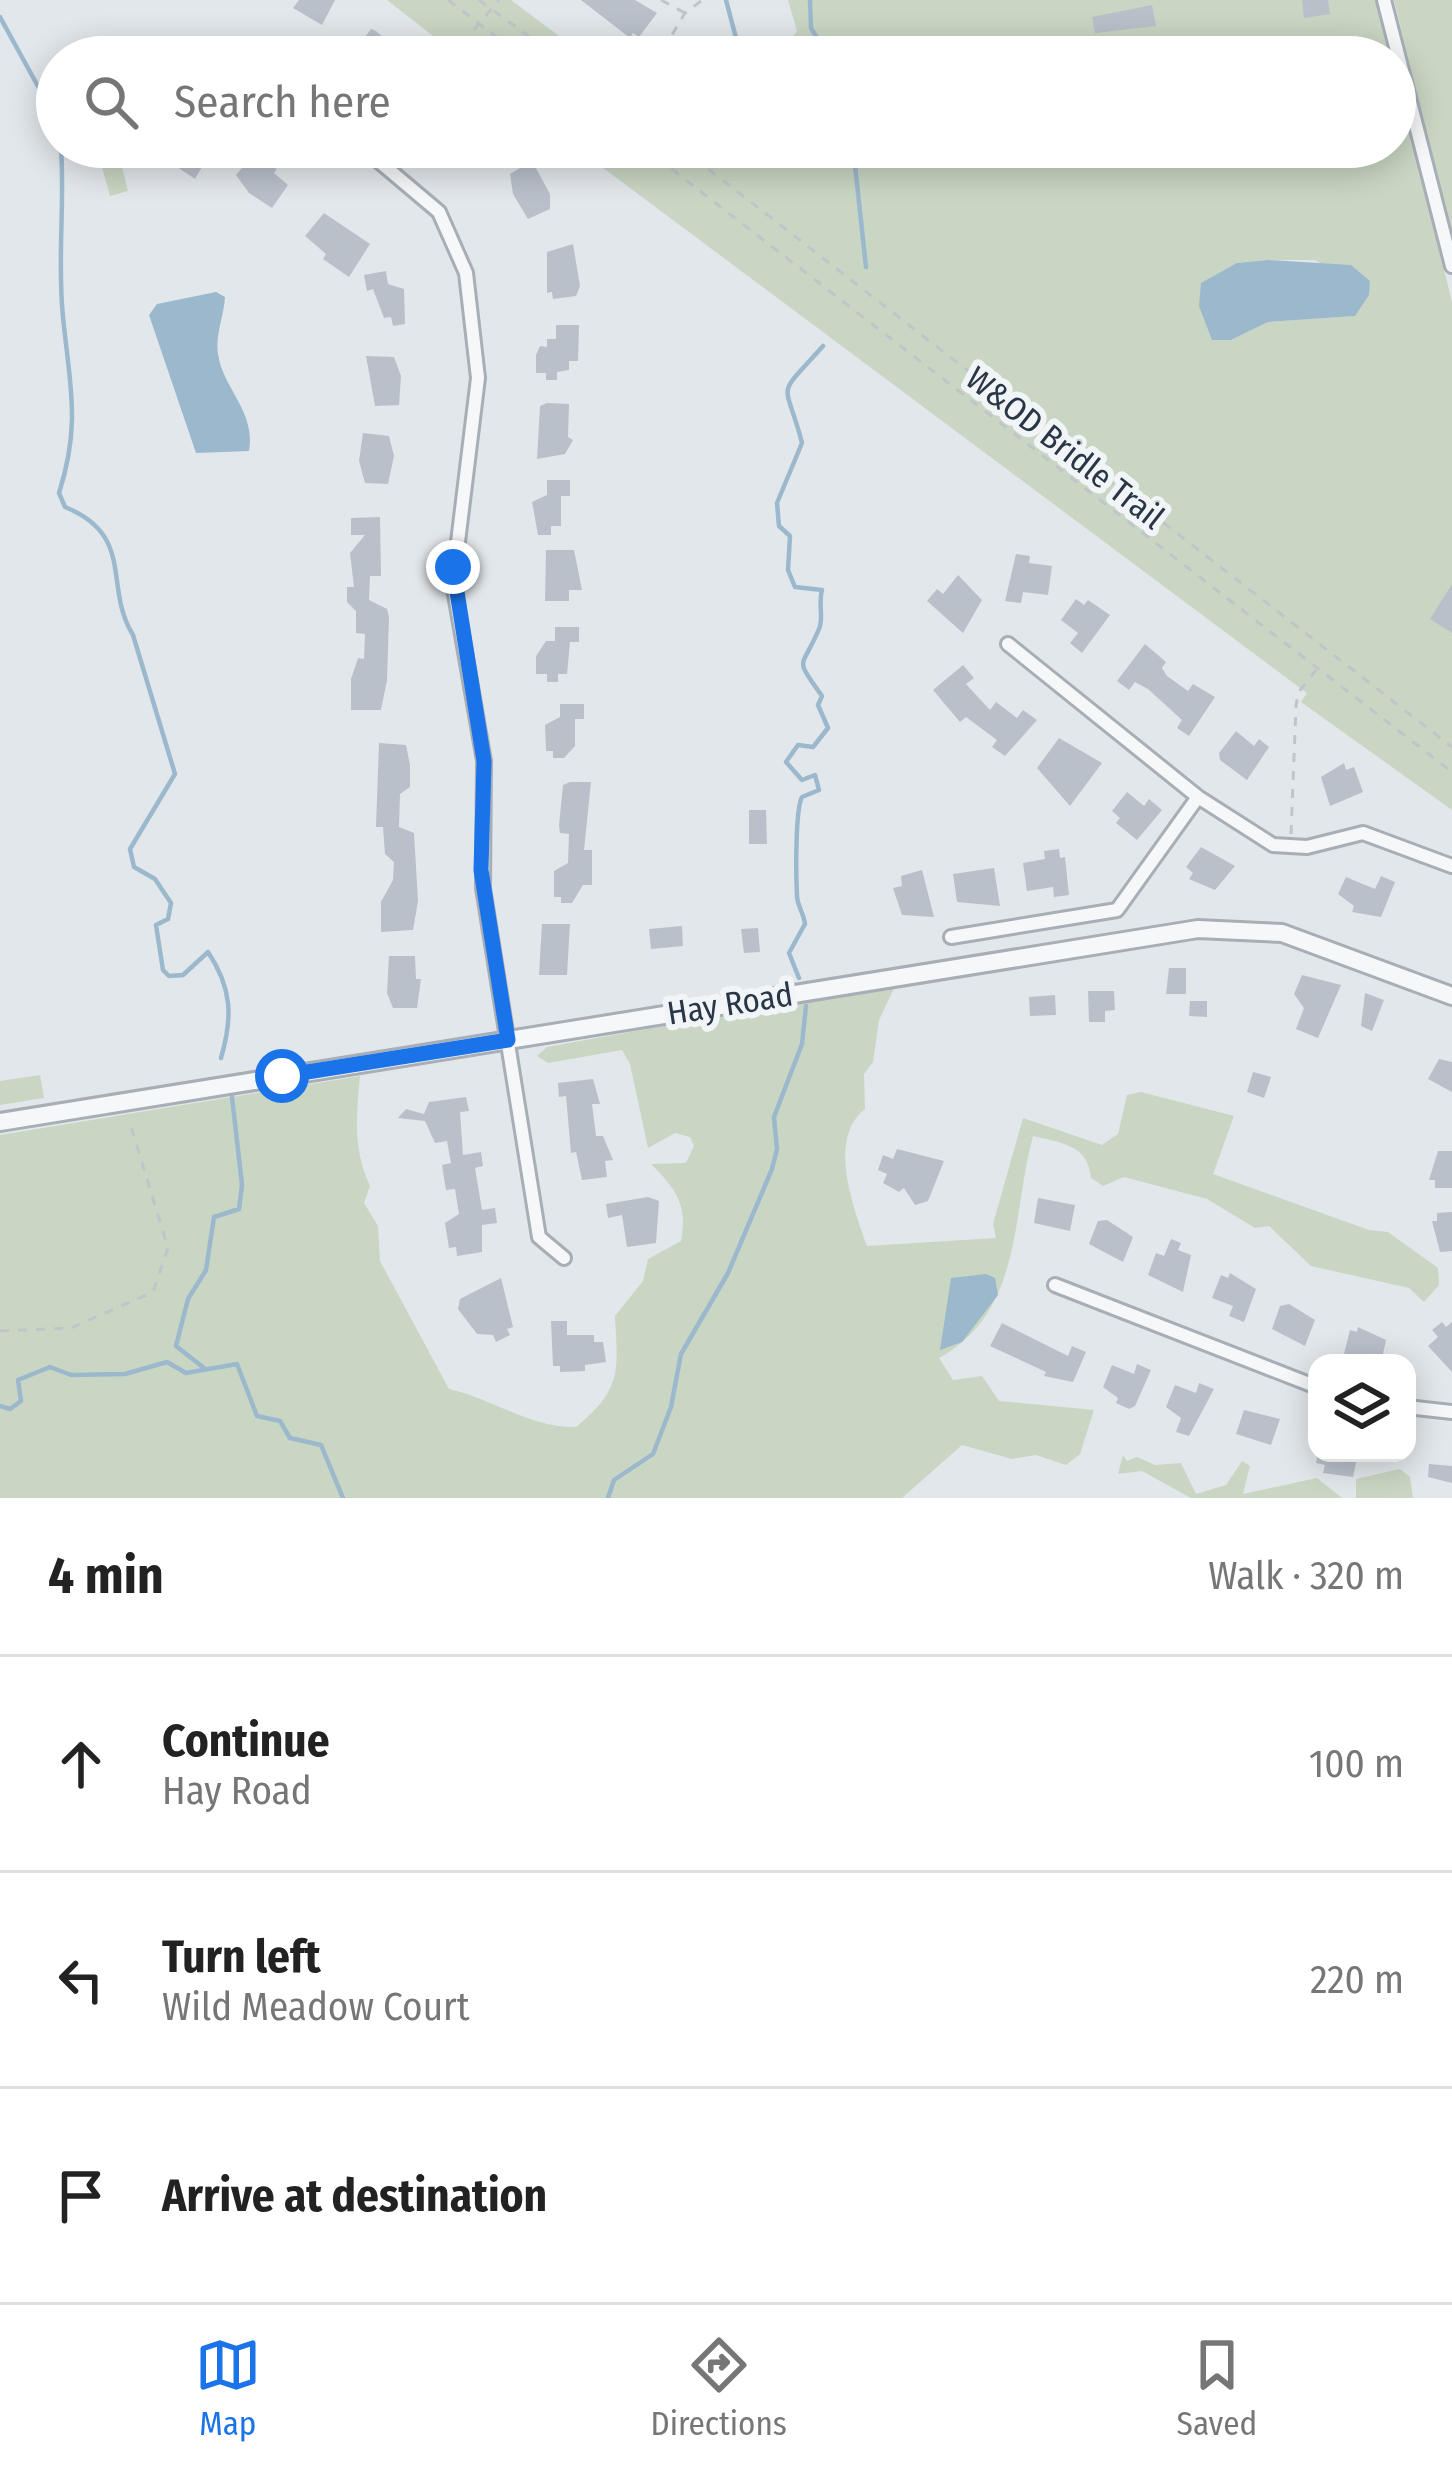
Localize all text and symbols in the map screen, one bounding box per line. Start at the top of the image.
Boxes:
search box [36,36,1416,168]
icon: search [78,69,144,135]
text: Search here [174,75,391,129]
street label: W&OD Bridle Trail [958,358,1172,538]
route end [426,540,480,594]
street label: Hay Road [664,974,796,1034]
route start [255,1049,309,1103]
map controls [1308,1354,1416,1462]
button: layers [1308,1354,1416,1462]
text: 4 min [48,1545,164,1607]
text: Walk · 320 m [1208,1553,1404,1599]
text: Continue [162,1714,330,1768]
icon: ahead [48,1731,114,1797]
text: 100 m [1309,1741,1404,1787]
text: Hay Road [162,1768,312,1814]
text: Turn left [162,1930,321,1984]
icon: left [48,1947,114,2013]
text: 220 m [1310,1957,1404,2003]
text: Wild Meadow Court [162,1984,469,2030]
icon: arrive [48,2163,114,2229]
text: Arrive at destination [162,2169,547,2223]
tab: Map [195,2332,261,2444]
tab: Directions [650,2332,787,2444]
tab: Saved [1177,2332,1257,2444]

